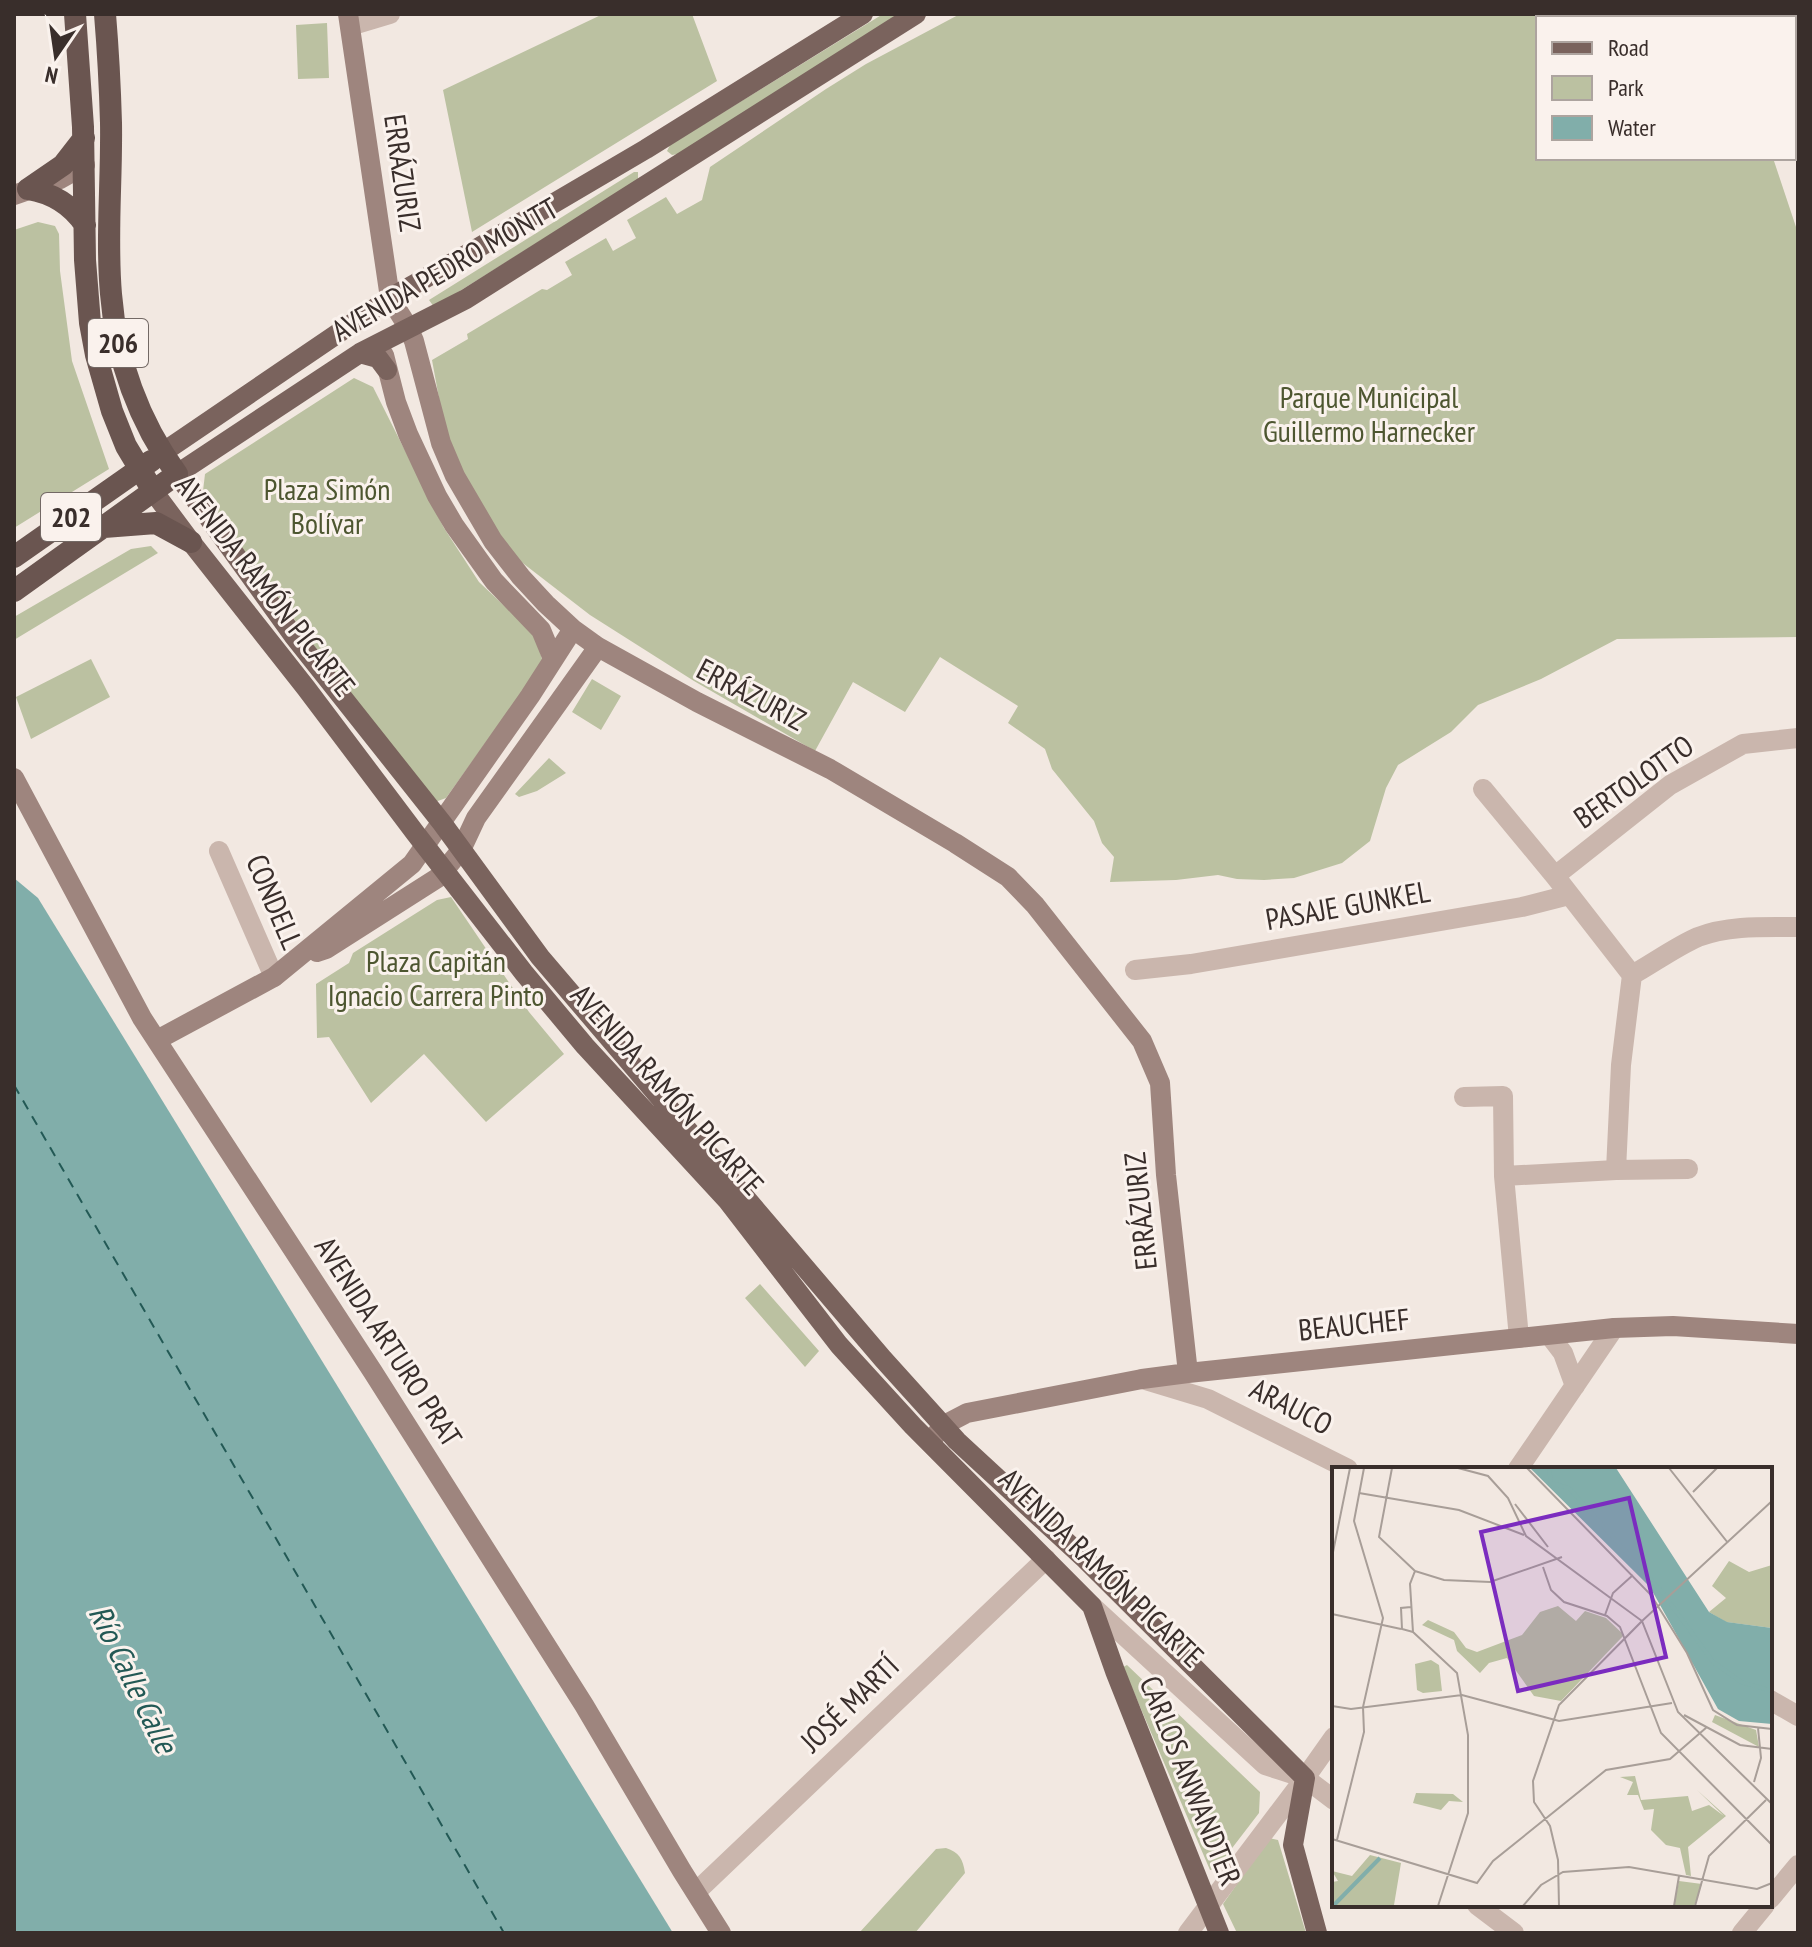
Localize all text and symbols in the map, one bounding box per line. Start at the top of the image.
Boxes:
north arrow [16,16,96,96]
legend [1536,16,1796,160]
text: Road [1608,32,1649,63]
text: N [43,61,60,90]
text: Park [1608,72,1644,103]
street label: ERRÁZURIZ [376,112,431,234]
text: Water [1608,112,1656,143]
street label: AVENIDA PEDRO MONTT [324,188,565,349]
road number: 206 [88,319,148,367]
park label: Parque Municipal Guillermo Harnecker [1263,377,1476,450]
street label: AVENIDA RAMÓN PICARTE [168,466,365,704]
park label: Plaza Simón Bolívar [264,469,390,542]
road number: 202 [41,493,101,541]
street label: ERRÁZURIZ [690,649,813,739]
street label: BERTOLOTTO [1566,725,1701,836]
street label: CONDELL [238,848,313,955]
street label: PASAJE GUNKEL [1262,871,1434,938]
park label: Plaza Capitán Ignacio Carrera Pinto [328,941,544,1014]
street label: AVENIDA RAMÓN PICARTE [563,975,773,1203]
street label: ERRÁZURIZ [1114,1150,1165,1272]
street label: AVENIDA ARTURO PRAT [307,1229,472,1454]
street label: BEAUCHEF [1296,1298,1412,1349]
street label: ARAUCO [1244,1368,1339,1443]
street label: AVENIDA RAMÓN PICARTE [991,1459,1213,1675]
inset map [1332,1467,1772,1907]
water label: Río Calle Calle [80,1597,189,1761]
street label: JOSÉ MARTÍ [791,1646,907,1760]
street label: CARLOS ANWANDTER [1132,1670,1251,1891]

